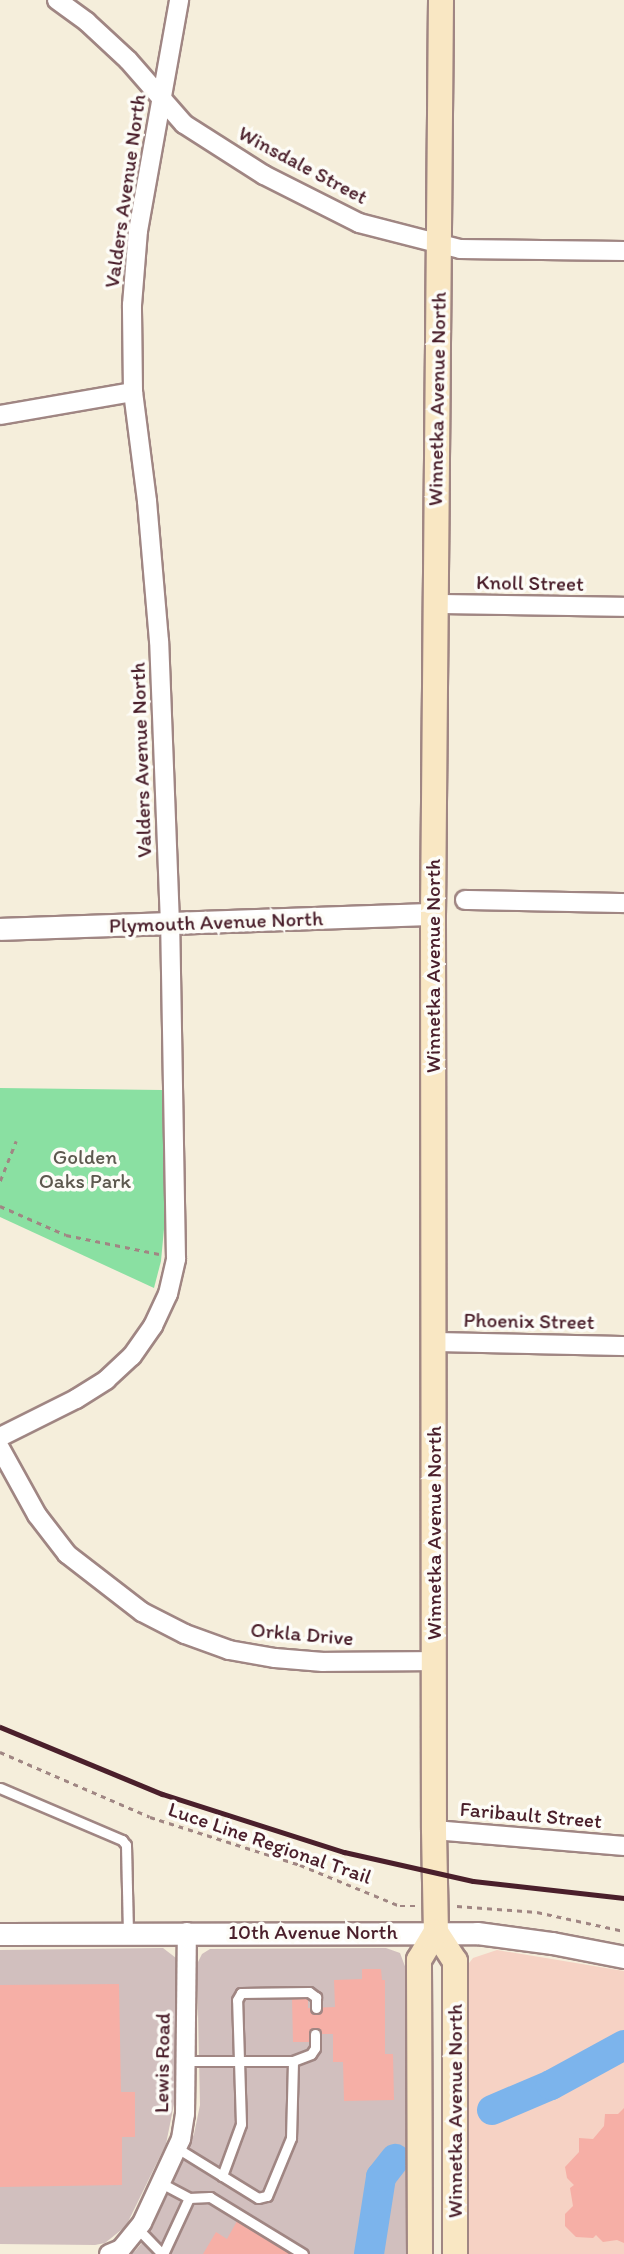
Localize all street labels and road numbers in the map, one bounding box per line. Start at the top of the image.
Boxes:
street label: Valders Avenue North [99,93,151,289]
street label: Winsdale Street [234,120,372,210]
street label: Winnetka Avenue North [423,292,451,506]
street label: Knoll Street [476,569,584,597]
street label: Valders Avenue North [125,662,157,858]
street label: Winnetka Avenue North [420,859,446,1073]
street label: Plymouth Avenue North [109,906,323,938]
street label: Phoenix Street [463,1307,595,1335]
street label: Winnetka Avenue North [421,1426,447,1640]
street label: Orkla Drive [250,1617,354,1651]
street label: Faribault Street [459,1796,603,1834]
street label: Luce Line Regional Trail [166,1797,374,1889]
street label: 10th Avenue North [229,1919,397,1945]
street label: Winnetka Avenue North [442,2004,468,2218]
street label: Lewis Road [149,2013,175,2113]

